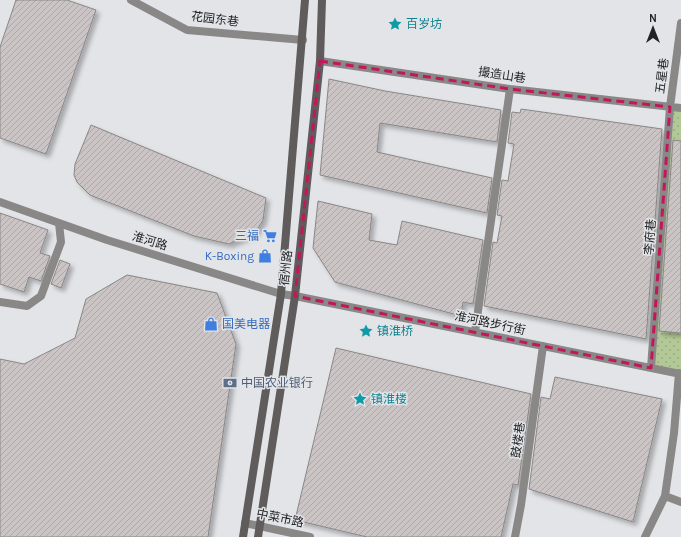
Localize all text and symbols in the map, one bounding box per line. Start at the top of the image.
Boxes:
north arrow [633,8,673,48]
street label: 花园东巷 [190,9,240,29]
text: N [649,12,657,25]
place icon: 百岁坊 [387,16,403,32]
place label: 百岁坊 [406,17,442,31]
street label: 五星巷 [653,57,671,95]
street label: 撮造山巷 [477,65,527,85]
street label: 李府巷 [642,219,658,255]
supermarket icon: 三福 [262,228,278,244]
street label: 淮河路 [131,229,169,253]
place label: 三福 [235,229,259,243]
shop icon: K-Boxing [257,248,273,264]
place label: K-Boxing [205,249,254,263]
street label: 宿州路 [277,249,295,287]
street label: 淮河路步行街 [453,309,527,337]
shop icon: 国美电器 [203,316,219,332]
place label: 国美电器 [222,317,270,331]
place icon: 镇淮桥 [358,323,374,339]
place label: 镇淮桥 [377,324,413,338]
bank icon: 中国农业银行 [222,375,238,391]
place label: 中国农业银行 [241,376,313,390]
place icon: 镇淮楼 [352,391,368,407]
place label: 镇淮楼 [371,392,407,406]
street label: 鼓楼巷 [509,421,527,459]
street label: 中菜市路 [255,506,305,530]

